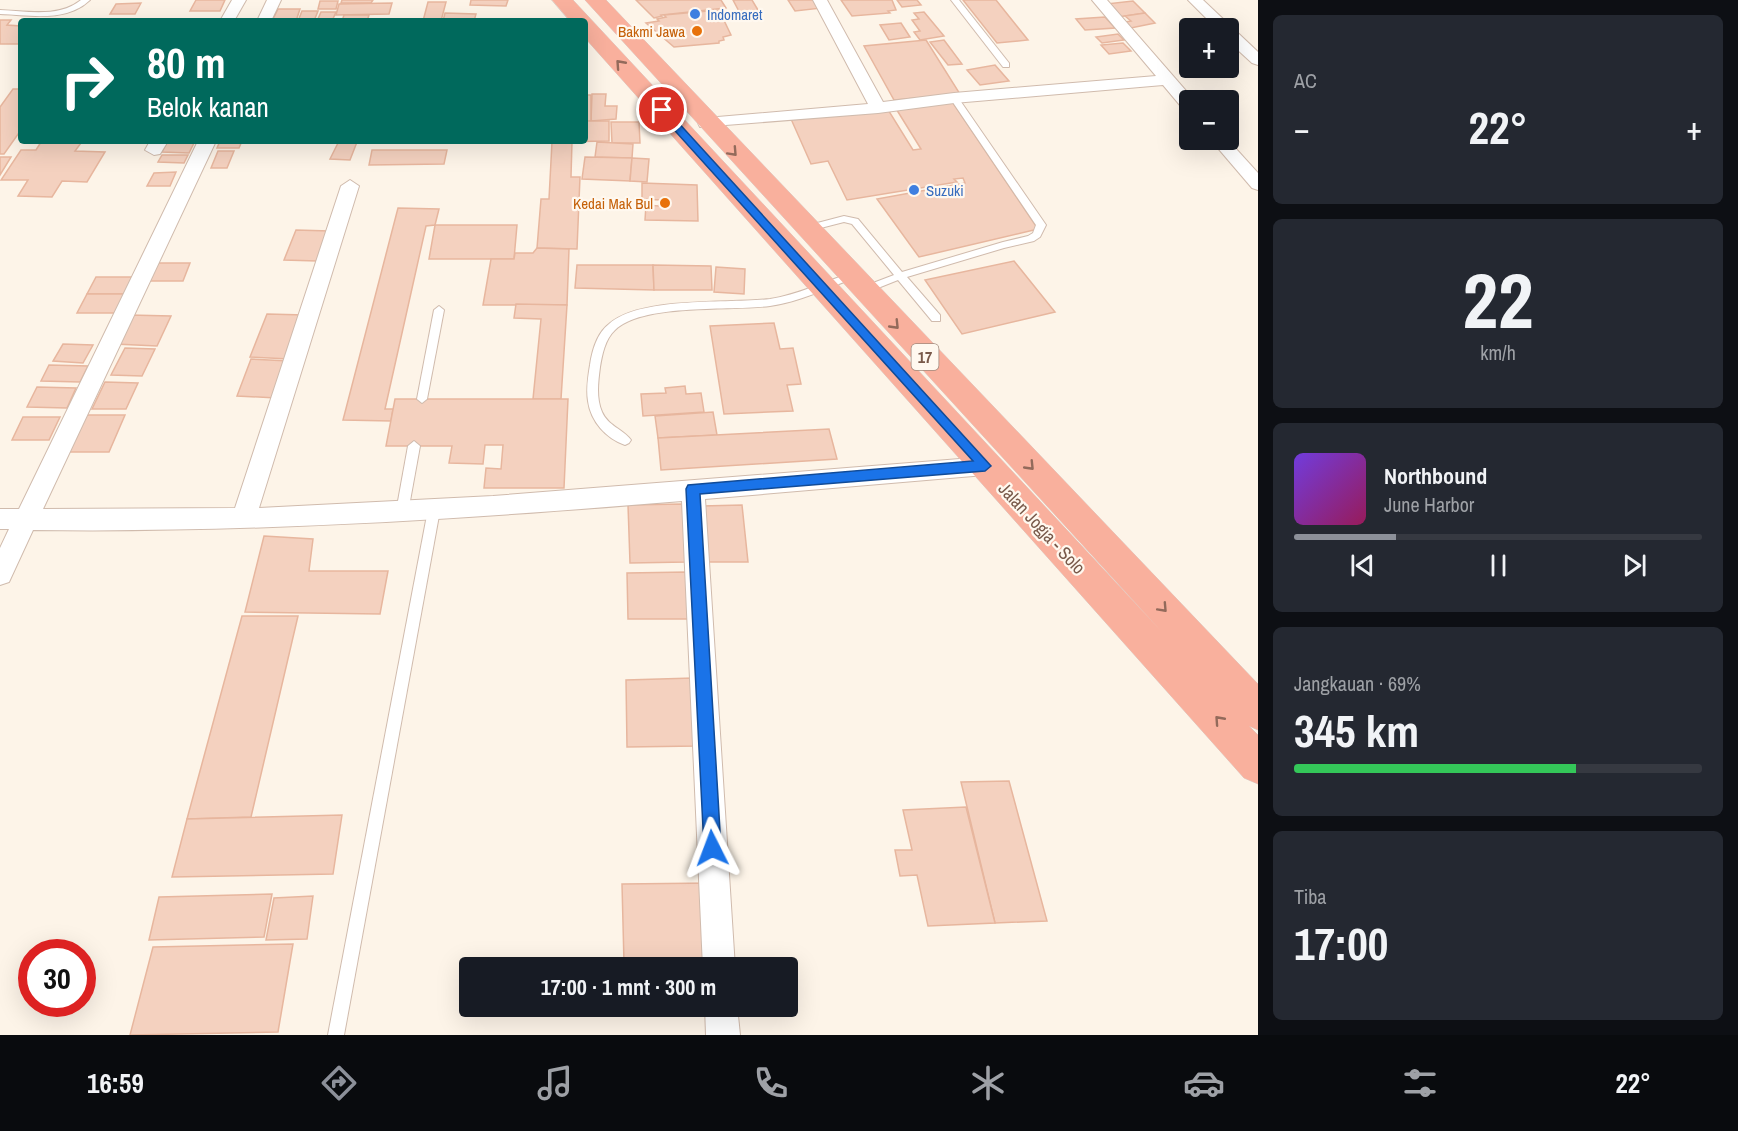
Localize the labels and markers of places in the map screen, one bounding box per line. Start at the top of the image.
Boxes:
place label: Indomaret [707,4,763,25]
marker: Indomaret [688,7,702,21]
place label: Bakmi Jawa [618,21,685,42]
marker: Bakmi Jawa [690,24,704,38]
pin [636,84,687,135]
place label: Suzuki [926,180,964,201]
marker: Suzuki [907,183,921,197]
place label: Kedai Mak Bul [573,193,653,214]
marker: Kedai Mak Bul [658,196,672,210]

